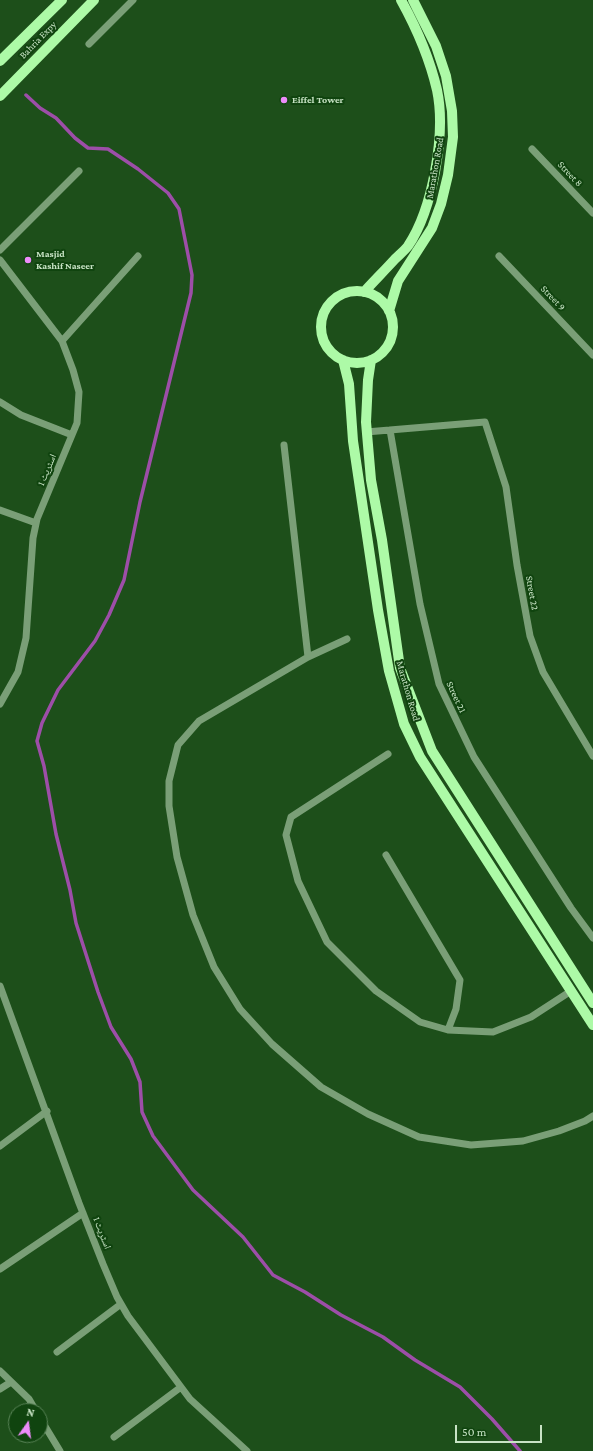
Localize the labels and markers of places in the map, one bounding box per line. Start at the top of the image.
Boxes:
place label: Eiffel Tower [292,94,344,106]
marker: Eiffel Tower [279,95,289,105]
place label: Masjid Kashif Naseer [36,248,94,272]
marker: Masjid Kashif Naseer [23,255,33,265]

